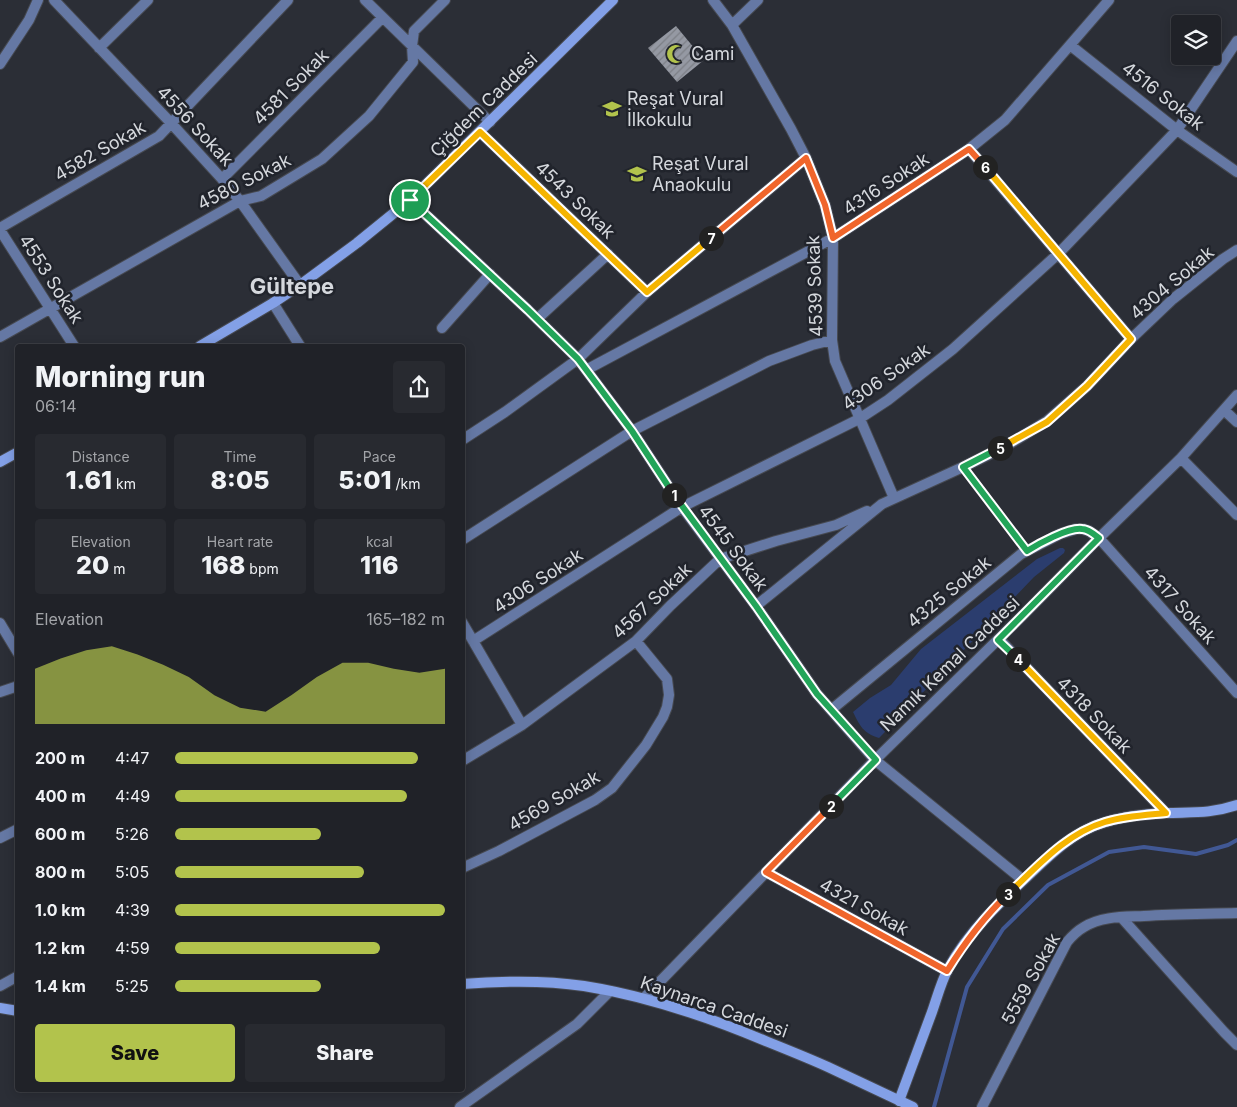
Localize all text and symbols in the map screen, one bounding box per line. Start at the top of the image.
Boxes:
map controls [1171,15,1221,65]
button: layers [1171,15,1221,65]
mosque icon: Cami [665,43,687,65]
place label: Cami [691,43,734,64]
street label: 4581 Sokak [248,44,333,129]
street label: Çiğdem Caddesi [426,48,541,161]
street label: 4516 Sokak [1118,57,1209,134]
street label: 4556 Sokak [153,81,238,170]
place label: Reşat Vural İlkokulu [627,88,724,130]
school or university icon: Reşat Vural İlkokulu [601,98,623,120]
street label: 4582 Sokak [50,116,149,185]
street label: 4316 Sokak [839,148,933,219]
street label: 4580 Sokak [193,149,294,214]
place label: Reşat Vural Anaokulu [652,153,749,195]
pin: 6 [972,154,998,180]
street label: 4543 Sokak [531,156,620,243]
text: 6 [981,159,990,176]
school or university icon: Reşat Vural Anaokulu [626,163,648,185]
pin [389,179,431,221]
icon: arrive [396,186,424,214]
pin: 7 [698,226,724,250]
street label: 4553 Sokak [15,230,88,327]
text: 7 [707,230,716,247]
street label: 4539 Sokak [802,235,827,337]
street label: 4304 Sokak [1125,241,1218,324]
district label: Gültepe [250,273,334,299]
street label: 4306 Sokak [838,339,934,415]
text: Morning run [35,360,205,394]
button: share [393,361,445,413]
text: 06:14 [35,396,76,416]
pin: 5 [988,436,1012,460]
text: 5 [996,440,1005,457]
text: Distance [72,448,130,465]
text: Time [224,448,256,465]
text: Pace [363,448,396,465]
text: 1.61 [65,465,112,495]
text: 8:05 [210,465,270,495]
text: 5:01 [338,465,392,495]
text: km [112,475,136,492]
text: /km [392,475,421,492]
pin: 1 [662,482,686,508]
text: 1 [671,487,678,504]
street label: 4545 Sokak [694,500,773,595]
text: Elevation [71,533,131,550]
text: Heart rate [207,533,273,550]
text: kcal [366,533,393,550]
street label: 4306 Sokak [489,544,587,617]
text: 20 [76,550,109,580]
text: 168 [201,550,245,580]
text: 116 [360,550,399,580]
street label: 4325 Sokak [902,551,995,632]
street label: 4567 Sokak [607,558,696,643]
text: m [109,560,125,577]
text: bpm [245,560,279,577]
street label: 4317 Sokak [1140,561,1221,648]
street label: Namık Kemal Caddesi [876,592,1024,736]
text: Elevation [35,609,104,629]
text: 165–182 m [366,609,445,629]
pin: 4 [1006,646,1030,672]
text: 4 [1014,651,1023,668]
street label: 4318 Sokak [1053,672,1136,757]
text: 200 m [35,748,85,768]
text: 4:47 [115,748,149,768]
street label: 4569 Sokak [504,766,603,835]
text: 400 m [35,786,86,806]
text: 4:49 [115,786,150,806]
pin: 2 [818,794,844,818]
text: 2 [827,798,836,815]
text: 600 m [35,824,85,844]
text: 5:26 [115,824,149,844]
text: 800 m [35,862,85,882]
text: 5:05 [115,862,149,882]
street label: 4321 Sokak [816,874,912,940]
pin: 3 [996,882,1020,906]
text: 3 [1004,886,1013,903]
text: 1.0 km [35,900,85,920]
text: 4:39 [115,900,150,920]
street label: 5559 Sokak [997,929,1064,1028]
text: 1.2 km [35,938,85,958]
text: 4:59 [115,938,150,958]
street label: Kaynarca Caddesi [638,971,791,1042]
text: 1.4 km [35,976,86,996]
text: 5:25 [115,976,149,996]
button: Save [35,1024,235,1082]
button: Share [245,1024,445,1082]

